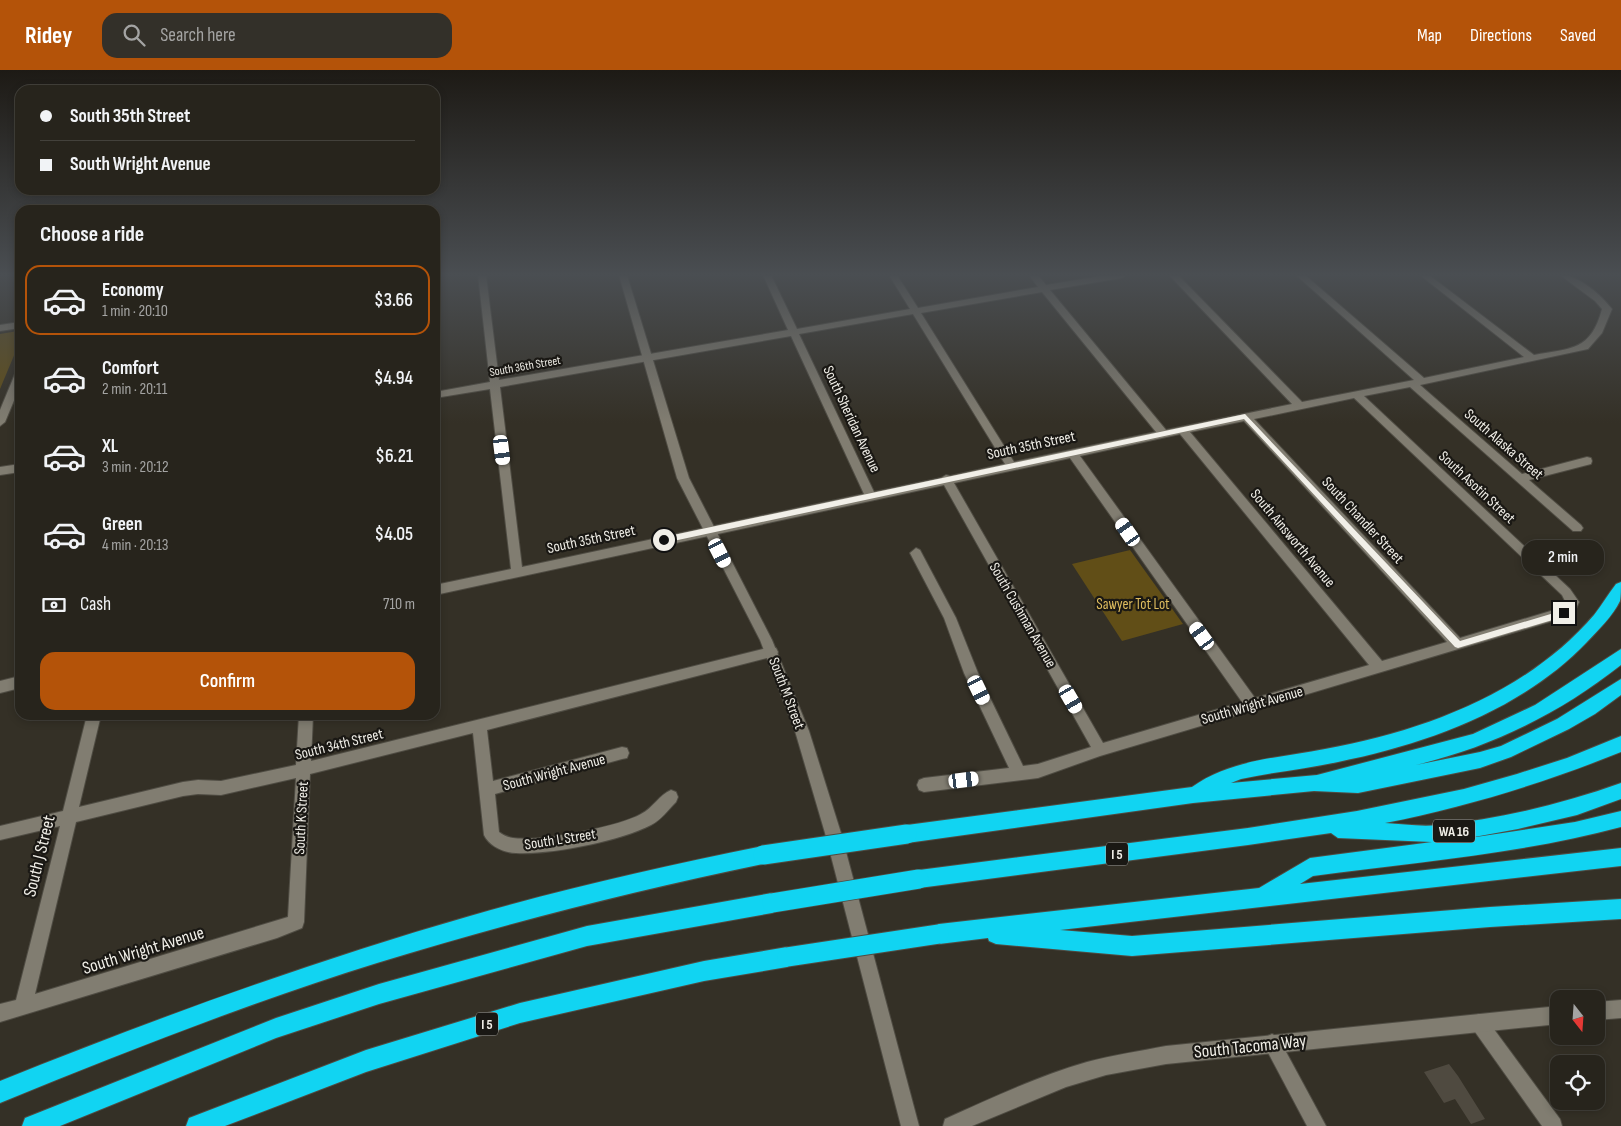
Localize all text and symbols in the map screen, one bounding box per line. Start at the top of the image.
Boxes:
search box [102,13,452,58]
text: Ridey [25,21,72,50]
icon: search [120,21,148,49]
text: Search here [160,24,236,47]
text: Map [1417,25,1442,46]
text: Directions [1470,25,1532,46]
text: Saved [1560,25,1596,46]
text: South 35th Street [70,105,190,128]
text: South Wright Avenue [70,153,211,176]
text: Choose a ride [40,221,144,248]
icon: car [42,278,87,323]
text: Economy [102,279,164,302]
text: $3.66 [374,289,413,312]
text: 1 min · 20:10 [102,302,168,321]
street label: South 36th Street [488,353,562,380]
icon: car [42,356,87,401]
text: Comfort [102,357,159,380]
street label: South Sheridan Avenue [818,363,885,476]
text: $4.94 [374,367,413,390]
text: 2 min · 20:11 [102,380,167,399]
street label: South Alaska Street [1460,405,1547,484]
street label: South 35th Street [985,427,1077,464]
icon: car [42,434,87,479]
car [492,434,511,466]
text: XL [102,435,118,458]
text: $6.21 [375,445,413,468]
street label: South Asotin Street [1434,447,1519,528]
text: 3 min · 20:12 [102,458,169,477]
street label: South Chandler Street [1318,473,1408,568]
street label: South Ainsworth Avenue [1246,485,1339,591]
icon: car [42,512,87,557]
text: Green [102,513,142,536]
car [1113,515,1142,549]
street label: South 35th Street [545,521,637,558]
text: $4.05 [375,523,413,546]
route start [653,529,675,551]
text: 4 min · 20:13 [102,536,168,555]
car [706,536,733,570]
callout: 2 min [1523,540,1605,576]
text: 2 min [1548,548,1578,567]
street label: South Cushman Avenue [985,559,1060,671]
icon: cash [40,591,68,619]
text: Cash [80,593,111,616]
text: 710 m [383,595,415,614]
park label: Sawyer Tot Lot [1096,595,1170,614]
route end [1553,602,1575,624]
car [1187,619,1216,653]
button: Confirm [40,652,415,710]
street label: South M Street [764,655,809,732]
car [965,673,992,707]
car [1057,682,1084,716]
street label: South Wright Avenue [1199,682,1305,729]
street label: South 34th Street [293,724,385,765]
street label: South Wright Avenue [501,750,607,795]
car [948,771,979,789]
street label: South K Street [290,781,313,855]
street label: South J Street [19,813,60,899]
road number: WA 16 [1433,819,1475,842]
street label: South L Street [523,824,597,854]
road number: I 5 [1106,842,1128,866]
street label: South Wright Avenue [80,922,207,979]
north arrow [1550,990,1605,1045]
map controls [1550,990,1605,1110]
road number: I 5 [476,1012,498,1036]
street label: South Tacoma Way [1193,1030,1307,1063]
button: locate [1550,1055,1605,1110]

